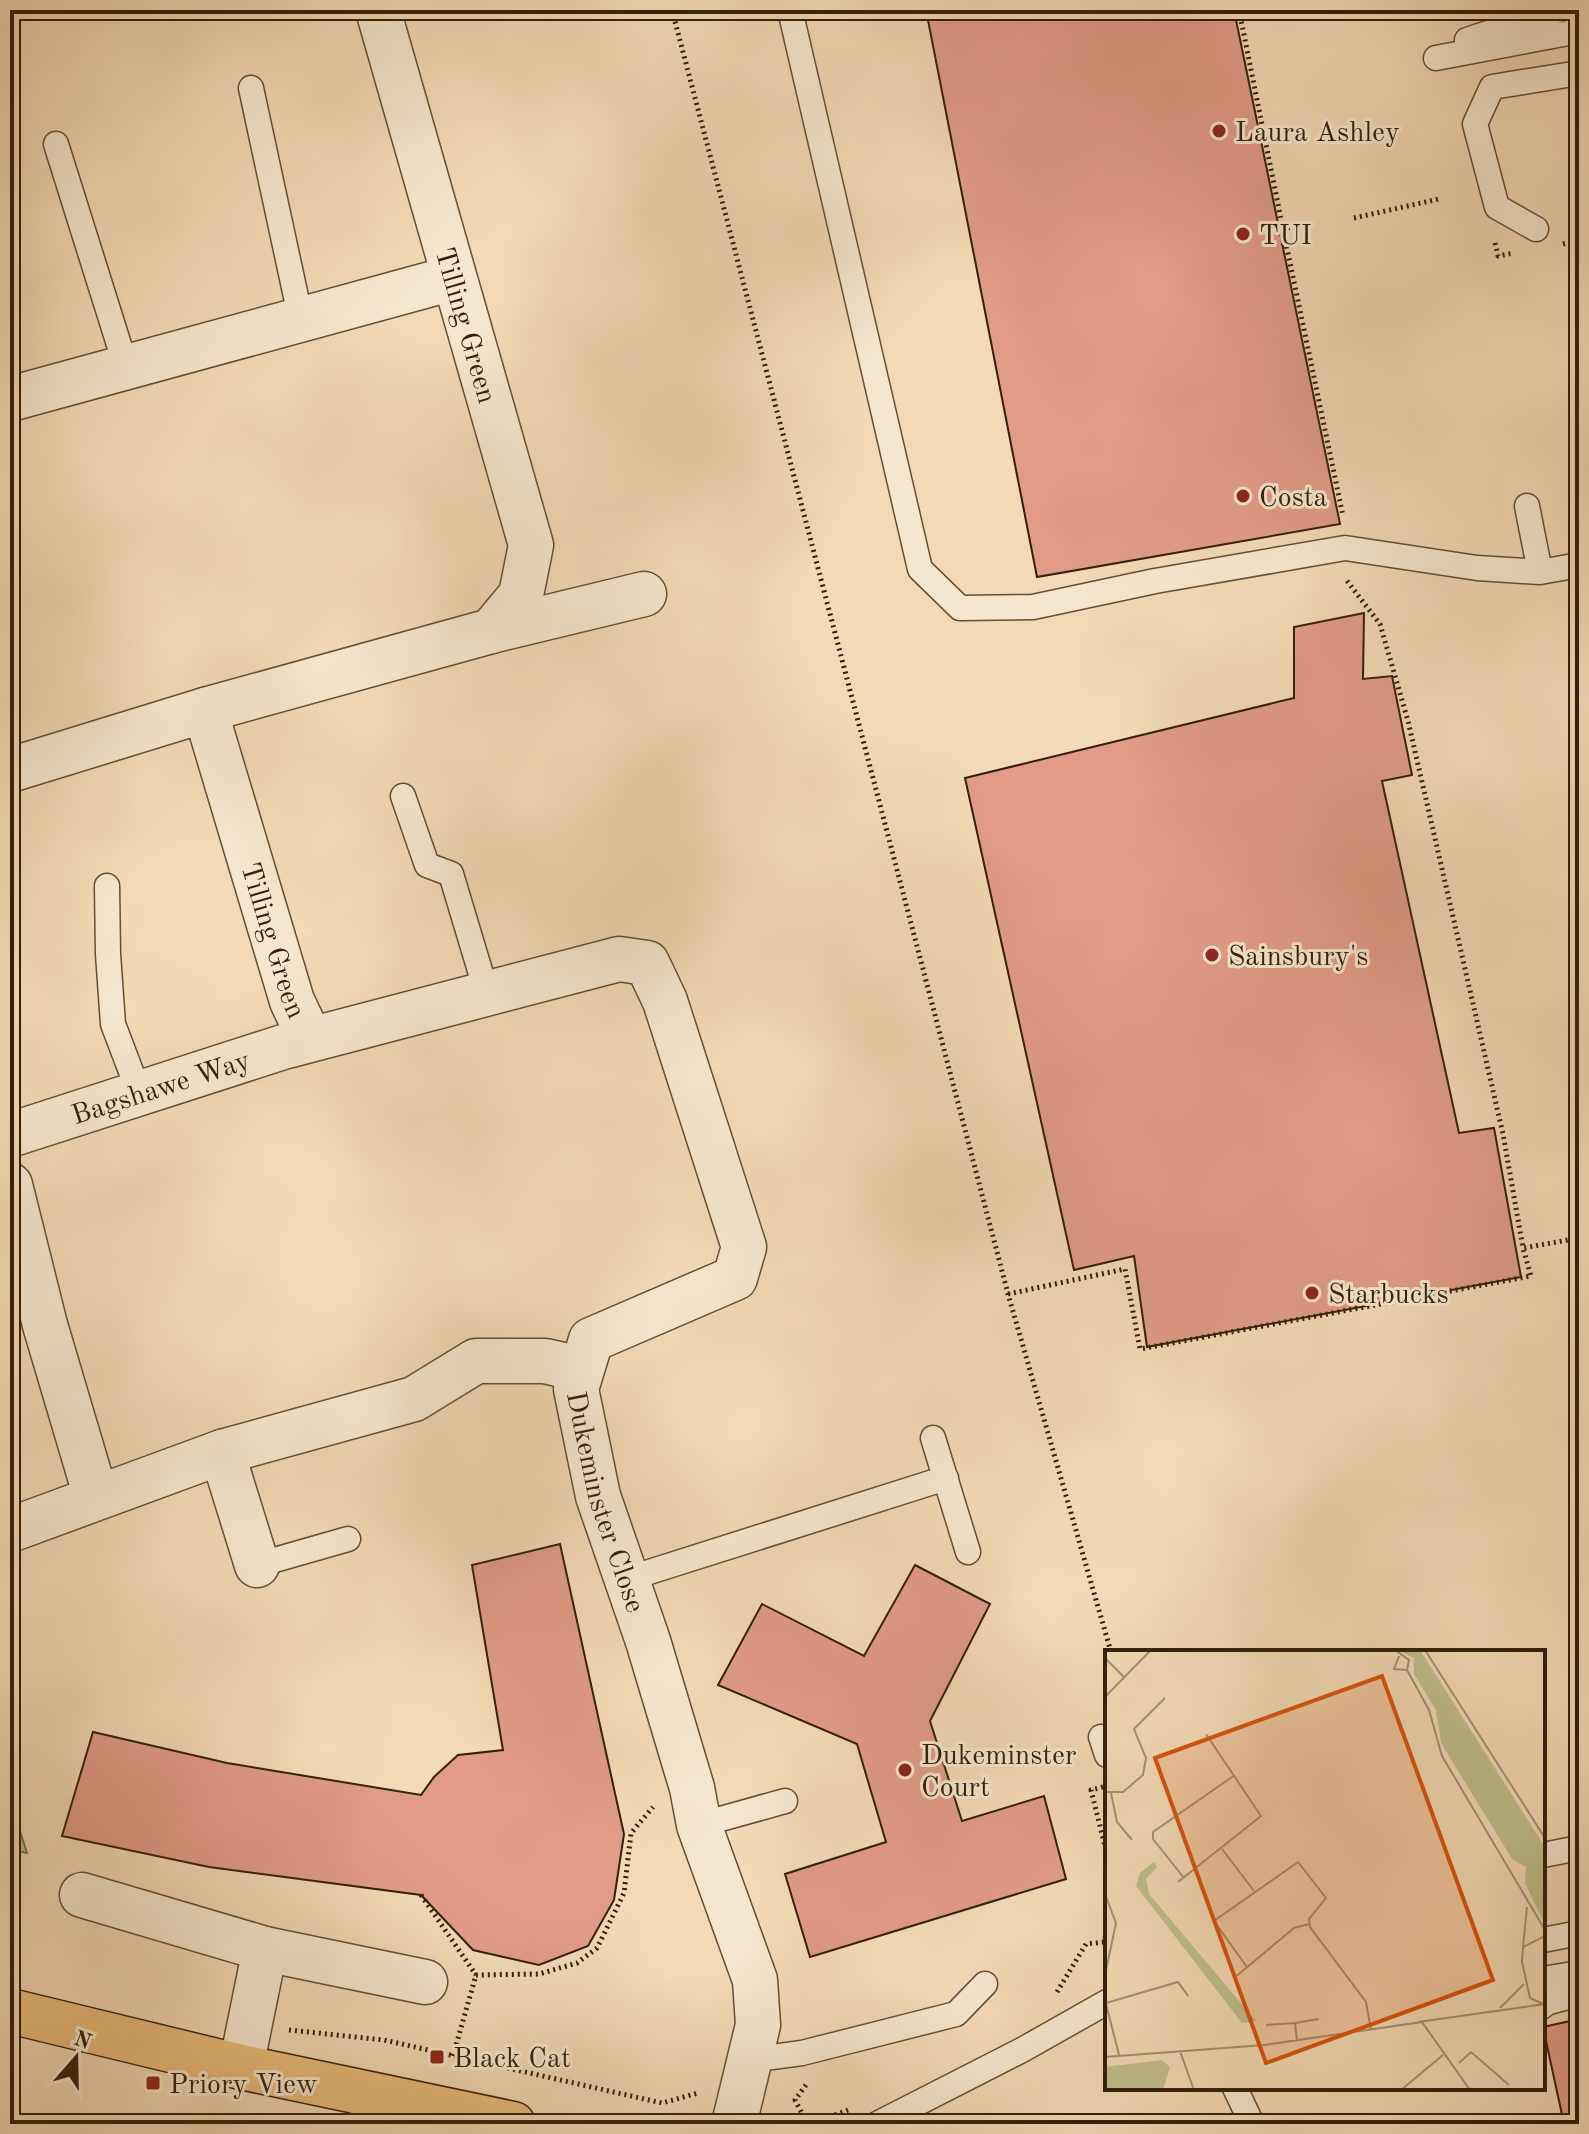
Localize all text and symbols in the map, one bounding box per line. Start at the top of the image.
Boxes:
place label: Laura Ashley [1235,120,1400,148]
marker: Laura Ashley [1210,122,1228,140]
place label: TUI [1259,223,1312,251]
marker: TUI [1234,225,1252,243]
street label: Tilling Green [428,245,500,407]
place label: Costa [1259,485,1328,513]
marker: Costa [1234,487,1252,505]
street label: Tilling Green [234,860,309,1023]
place label: Sainsbury's [1228,944,1369,972]
marker: Sainsbury's [1203,946,1221,964]
street label: Bagshawe Way [69,1047,254,1131]
place label: Starbucks [1328,1282,1449,1310]
marker: Starbucks [1303,1284,1321,1302]
street label: Dukeminster Close [560,1389,648,1617]
inset map [1105,1650,1545,2090]
place label: Dukeminster Court [921,1743,1076,1803]
marker: Dukeminster Court [896,1761,914,1779]
north arrow [36,2018,116,2098]
text: N [70,2028,94,2054]
place label: Black Cat [453,2046,571,2074]
marker: Black Cat [428,2048,446,2066]
place label: Priory View [169,2072,318,2100]
marker: Priory View [144,2074,162,2092]

